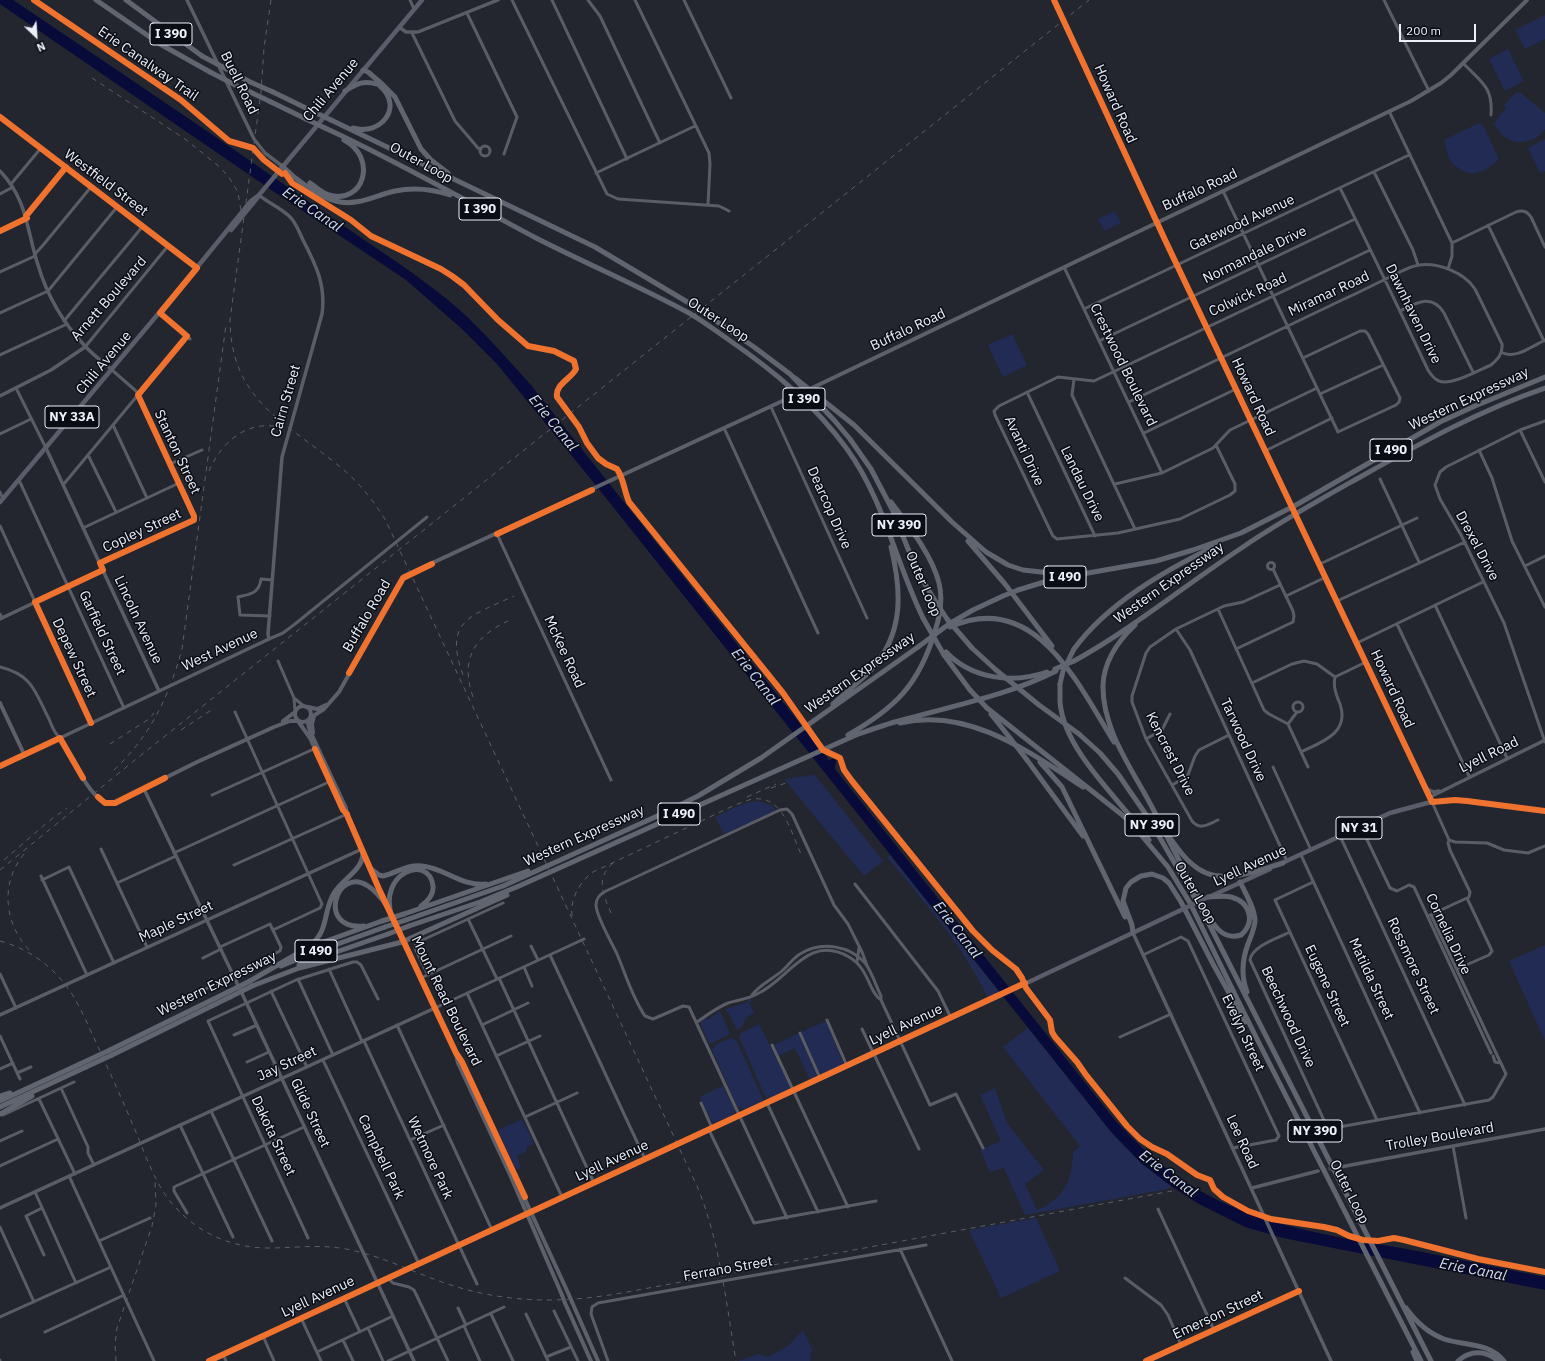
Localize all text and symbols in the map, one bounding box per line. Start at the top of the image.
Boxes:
north arrow [16,16,56,56]
scale bar [1401,16,1478,42]
street label: Erie Canalway Trail [95,23,201,105]
road number: I 390 [150,23,192,45]
text: 200 m [1406,23,1441,38]
text: N [35,39,48,55]
street label: Buell Road [217,49,261,117]
street label: Chili Avenue [300,55,362,125]
street label: Howard Road [1090,62,1140,146]
street label: Outer Loop [387,139,455,187]
street label: Westfield Street [61,146,151,220]
street label: Buffalo Road [1160,165,1240,215]
water label: Erie Canal [279,184,345,236]
street label: Gatewood Avenue [1187,191,1297,255]
road number: I 390 [459,198,501,220]
street label: Normandale Drive [1200,223,1310,287]
street label: Arnett Boulevard [68,253,150,345]
street label: Dawnhaven Drive [1382,261,1444,367]
street label: Miramar Road [1286,268,1372,320]
street label: Colwick Road [1206,270,1290,320]
street label: Outer Loop [684,294,752,346]
street label: Crestwood Boulevard [1086,301,1160,429]
street label: Buffalo Road [868,305,948,355]
street label: Chili Avenue [73,328,135,398]
street label: Howard Road [1228,355,1278,439]
street label: Cairn Street [268,363,304,439]
street label: Western Expressway [1406,364,1532,434]
road number: I 390 [783,388,825,410]
water label: Erie Canal [525,391,581,455]
road number: NY 33A [45,406,99,428]
street label: Stanton Street [150,407,204,497]
street label: Avanti Drive [1001,413,1047,489]
road number: I 490 [1370,439,1412,461]
street label: Landau Drive [1057,444,1107,524]
street label: Dearcop Drive [803,464,855,552]
street label: Copley Street [100,505,184,557]
street label: Drexel Drive [1452,508,1502,584]
road number: NY 390 [872,514,926,536]
street label: Western Expressway [1111,539,1227,627]
street label: Outer Loop [902,549,944,619]
road number: I 490 [1044,566,1086,588]
street label: Lincoln Avenue [110,573,166,667]
street label: Buffalo Road [340,577,394,655]
street label: Garfield Street [75,588,129,678]
street label: McKee Road [540,613,588,691]
street label: Depew Street [48,616,100,700]
street label: West Avenue [179,625,261,675]
street label: Western Expressway [802,629,918,717]
water label: Erie Canal [727,645,783,709]
street label: Howard Road [1367,647,1417,731]
street label: Tarwood Drive [1216,696,1270,784]
street label: Kencrest Drive [1142,709,1198,799]
street label: Lyell Road [1457,733,1521,777]
street label: Western Expressway [521,802,647,870]
road number: I 490 [658,803,700,825]
road number: NY 390 [1125,814,1179,836]
road number: NY 31 [1336,817,1382,839]
street label: Lyell Avenue [1211,842,1289,890]
street label: Outer Loop [1170,859,1220,927]
street label: Cornelia Drive [1422,891,1474,977]
street label: Maple Street [136,897,216,947]
water label: Erie Canal [929,898,985,962]
street label: Rossmore Street [1383,915,1443,1017]
street label: Mount Read Boulevard [407,933,485,1069]
street label: Matilda Street [1345,935,1397,1023]
road number: I 490 [295,940,337,962]
street label: Eugene Street [1301,942,1353,1030]
street label: Western Expressway [155,948,279,1020]
street label: Beechwood Drive [1257,964,1319,1070]
street label: Evelyn Street [1218,992,1268,1074]
street label: Lyell Avenue [867,1001,945,1049]
street label: Jay Street [255,1043,319,1085]
street label: Glide Street [287,1076,333,1150]
street label: Dakota Street [247,1094,299,1178]
street label: Campbell Park [354,1112,408,1202]
street label: Lee Road [1222,1112,1262,1172]
street label: Wetmore Park [404,1114,456,1202]
street label: Trolley Boulevard [1385,1119,1495,1155]
road number: NY 390 [1288,1120,1342,1142]
street label: Lyell Avenue [573,1137,651,1185]
water label: Erie Canal [1135,1146,1201,1202]
street label: Outer Loop [1326,1157,1372,1227]
street label: Ferrano Street [682,1253,774,1285]
water label: Erie Canal [1438,1255,1508,1285]
street label: Lyell Avenue [279,1273,357,1321]
street label: Emerson Street [1170,1287,1266,1343]

